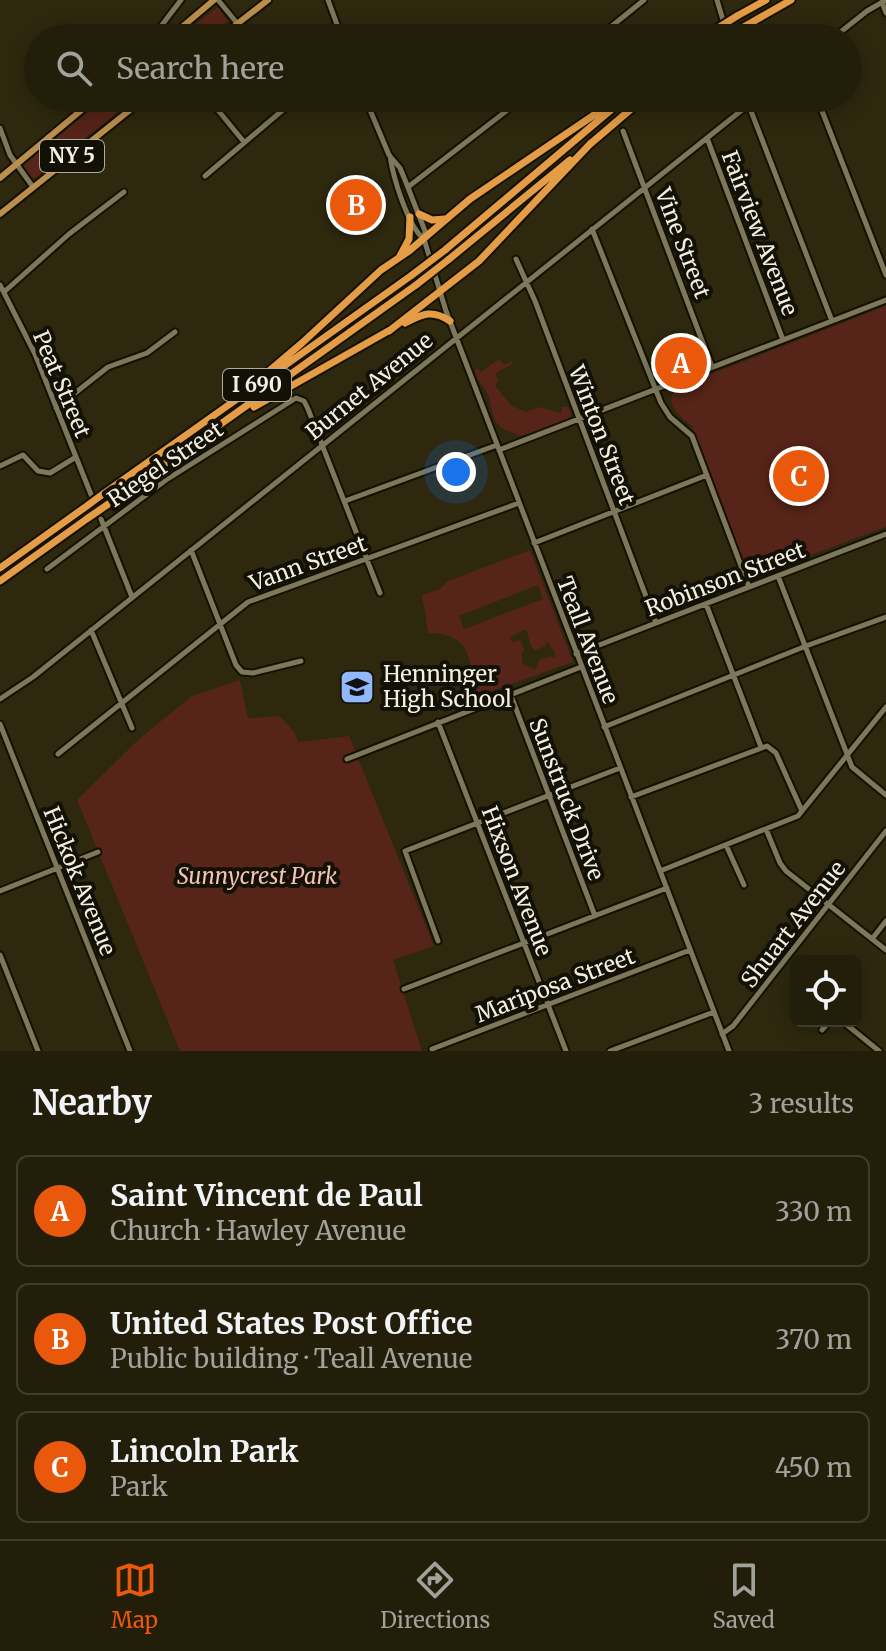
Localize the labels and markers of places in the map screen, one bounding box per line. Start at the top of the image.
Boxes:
pin: B [330,175,382,235]
pin: A [655,333,707,393]
pin: C [773,446,825,506]
place label: Henninger High School [383,660,512,713]
school or university icon: Henninger High School [338,668,376,706]

